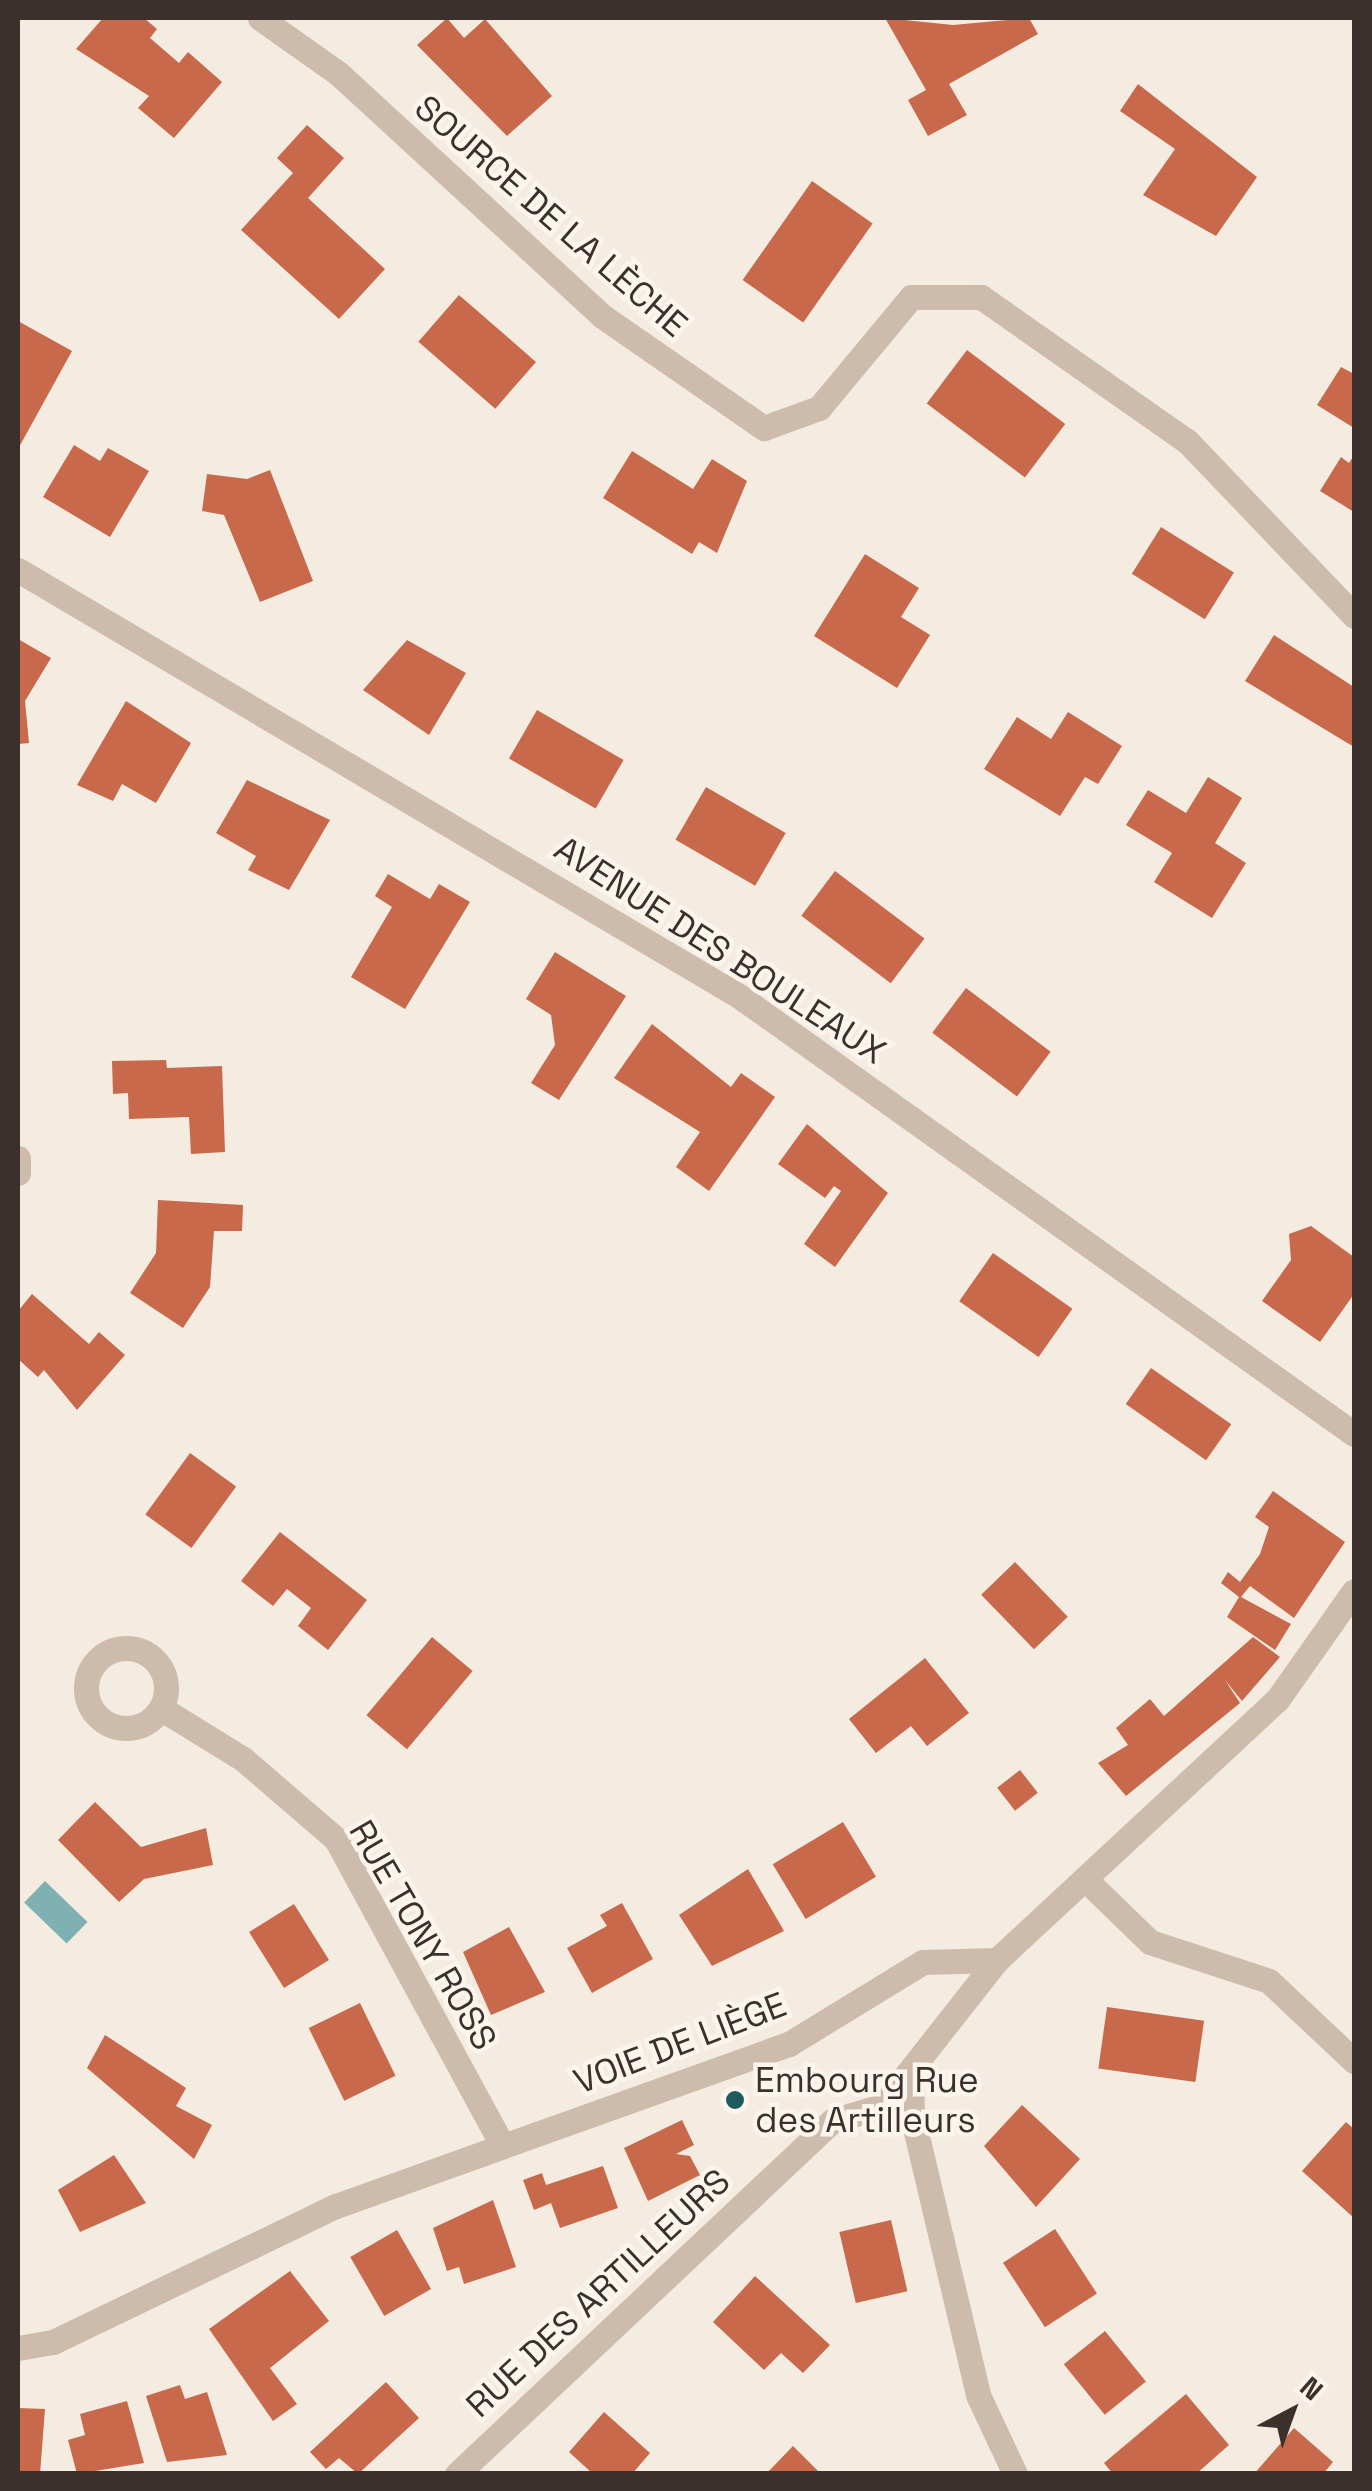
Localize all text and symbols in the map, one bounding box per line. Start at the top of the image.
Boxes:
street label: SOURCE DE LA LÈCHE [406,86,696,346]
street label: AVENUE DES BOULEAUX [547,827,893,1073]
street label: RUE TONY ROSS [340,1812,506,2058]
street label: VOIE DE LIÈGE [568,1983,792,2103]
place label: Embourg Rue des Artilleurs [755,2059,979,2141]
marker: Embourg Rue des Artilleurs [724,2089,746,2111]
street label: RUE DES ARTILLEURS [457,2160,739,2426]
north arrow [1242,2361,1342,2461]
text: N [1293,2369,1331,2408]

